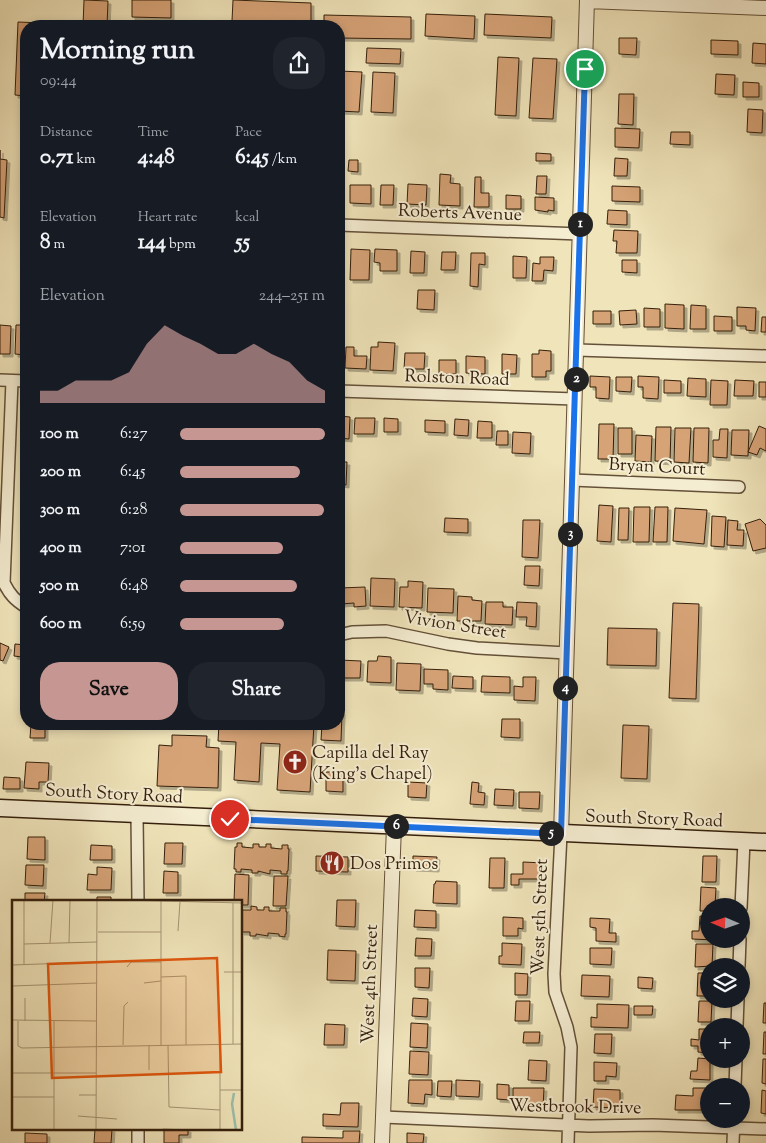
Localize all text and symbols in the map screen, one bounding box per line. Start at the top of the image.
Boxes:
text: Morning run [40,31,195,71]
button: share [273,37,325,89]
pin [564,48,606,90]
icon: arrive [571,55,599,83]
text: 09:44 [40,70,77,93]
text: Distance [40,123,93,143]
text: Time [138,123,169,143]
text: Pace [235,123,262,143]
text: 0.71 [40,143,74,173]
text: 4:48 [138,143,175,173]
text: 6:45 [235,143,269,173]
text: km [74,150,96,170]
text: /km [269,150,297,170]
street label: Roberts Avenue [397,199,522,229]
text: Elevation [40,208,97,228]
text: Heart rate [138,208,197,228]
text: kcal [235,208,259,228]
pin: 1 [568,212,592,236]
text: 1 [578,214,583,234]
text: 8 [40,228,51,258]
text: 144 [138,228,166,258]
text: 55 [235,228,250,258]
text: m [51,235,65,255]
text: bpm [166,235,196,255]
text: Elevation [40,285,105,308]
text: 244–251 m [259,285,325,308]
street label: Rolston Road [404,364,510,394]
pin: 2 [564,366,588,392]
text: 2 [573,369,580,389]
text: 100 m [40,423,79,446]
text: 6:27 [120,423,147,446]
street label: Bryan Court [608,452,706,484]
text: 200 m [40,461,81,484]
text: 6:45 [120,461,146,484]
text: 300 m [40,499,80,522]
text: 6:28 [120,499,147,522]
pin: 3 [558,522,582,546]
text: 3 [568,524,573,544]
text: 400 m [40,537,82,560]
text: 7:01 [120,537,146,560]
text: 500 m [40,575,79,598]
text: 6:48 [120,575,148,598]
street label: Vivion Street [401,605,508,647]
text: 600 m [40,613,82,636]
text: 6:59 [120,613,145,636]
button: Save [40,662,178,720]
button: Share [188,662,325,720]
pin: 4 [552,676,578,700]
text: 4 [562,678,569,698]
place label: Capilla del Ray (King's Chapel) [312,741,433,788]
church icon: Capilla del Ray (King's Chapel) [282,749,308,775]
street label: South Story Road [44,778,184,812]
pin [209,798,251,840]
icon: check [216,805,244,833]
street label: South Story Road [584,805,723,835]
pin: 6 [384,814,408,838]
text: 6 [393,816,400,836]
pin: 5 [538,820,564,846]
text: 5 [549,823,554,843]
restaurant icon: Dos Primos [319,850,345,876]
place label: Dos Primos [350,852,438,878]
street label: West 5th Street [526,858,556,976]
north arrow [700,898,750,948]
map controls [700,898,750,1128]
inset map [12,900,242,1130]
street label: West 4th Street [356,924,386,1044]
button: layers [700,958,750,1008]
button: + [700,1018,750,1068]
button: − [700,1078,750,1128]
street label: Westbrook Drive [508,1094,642,1122]

